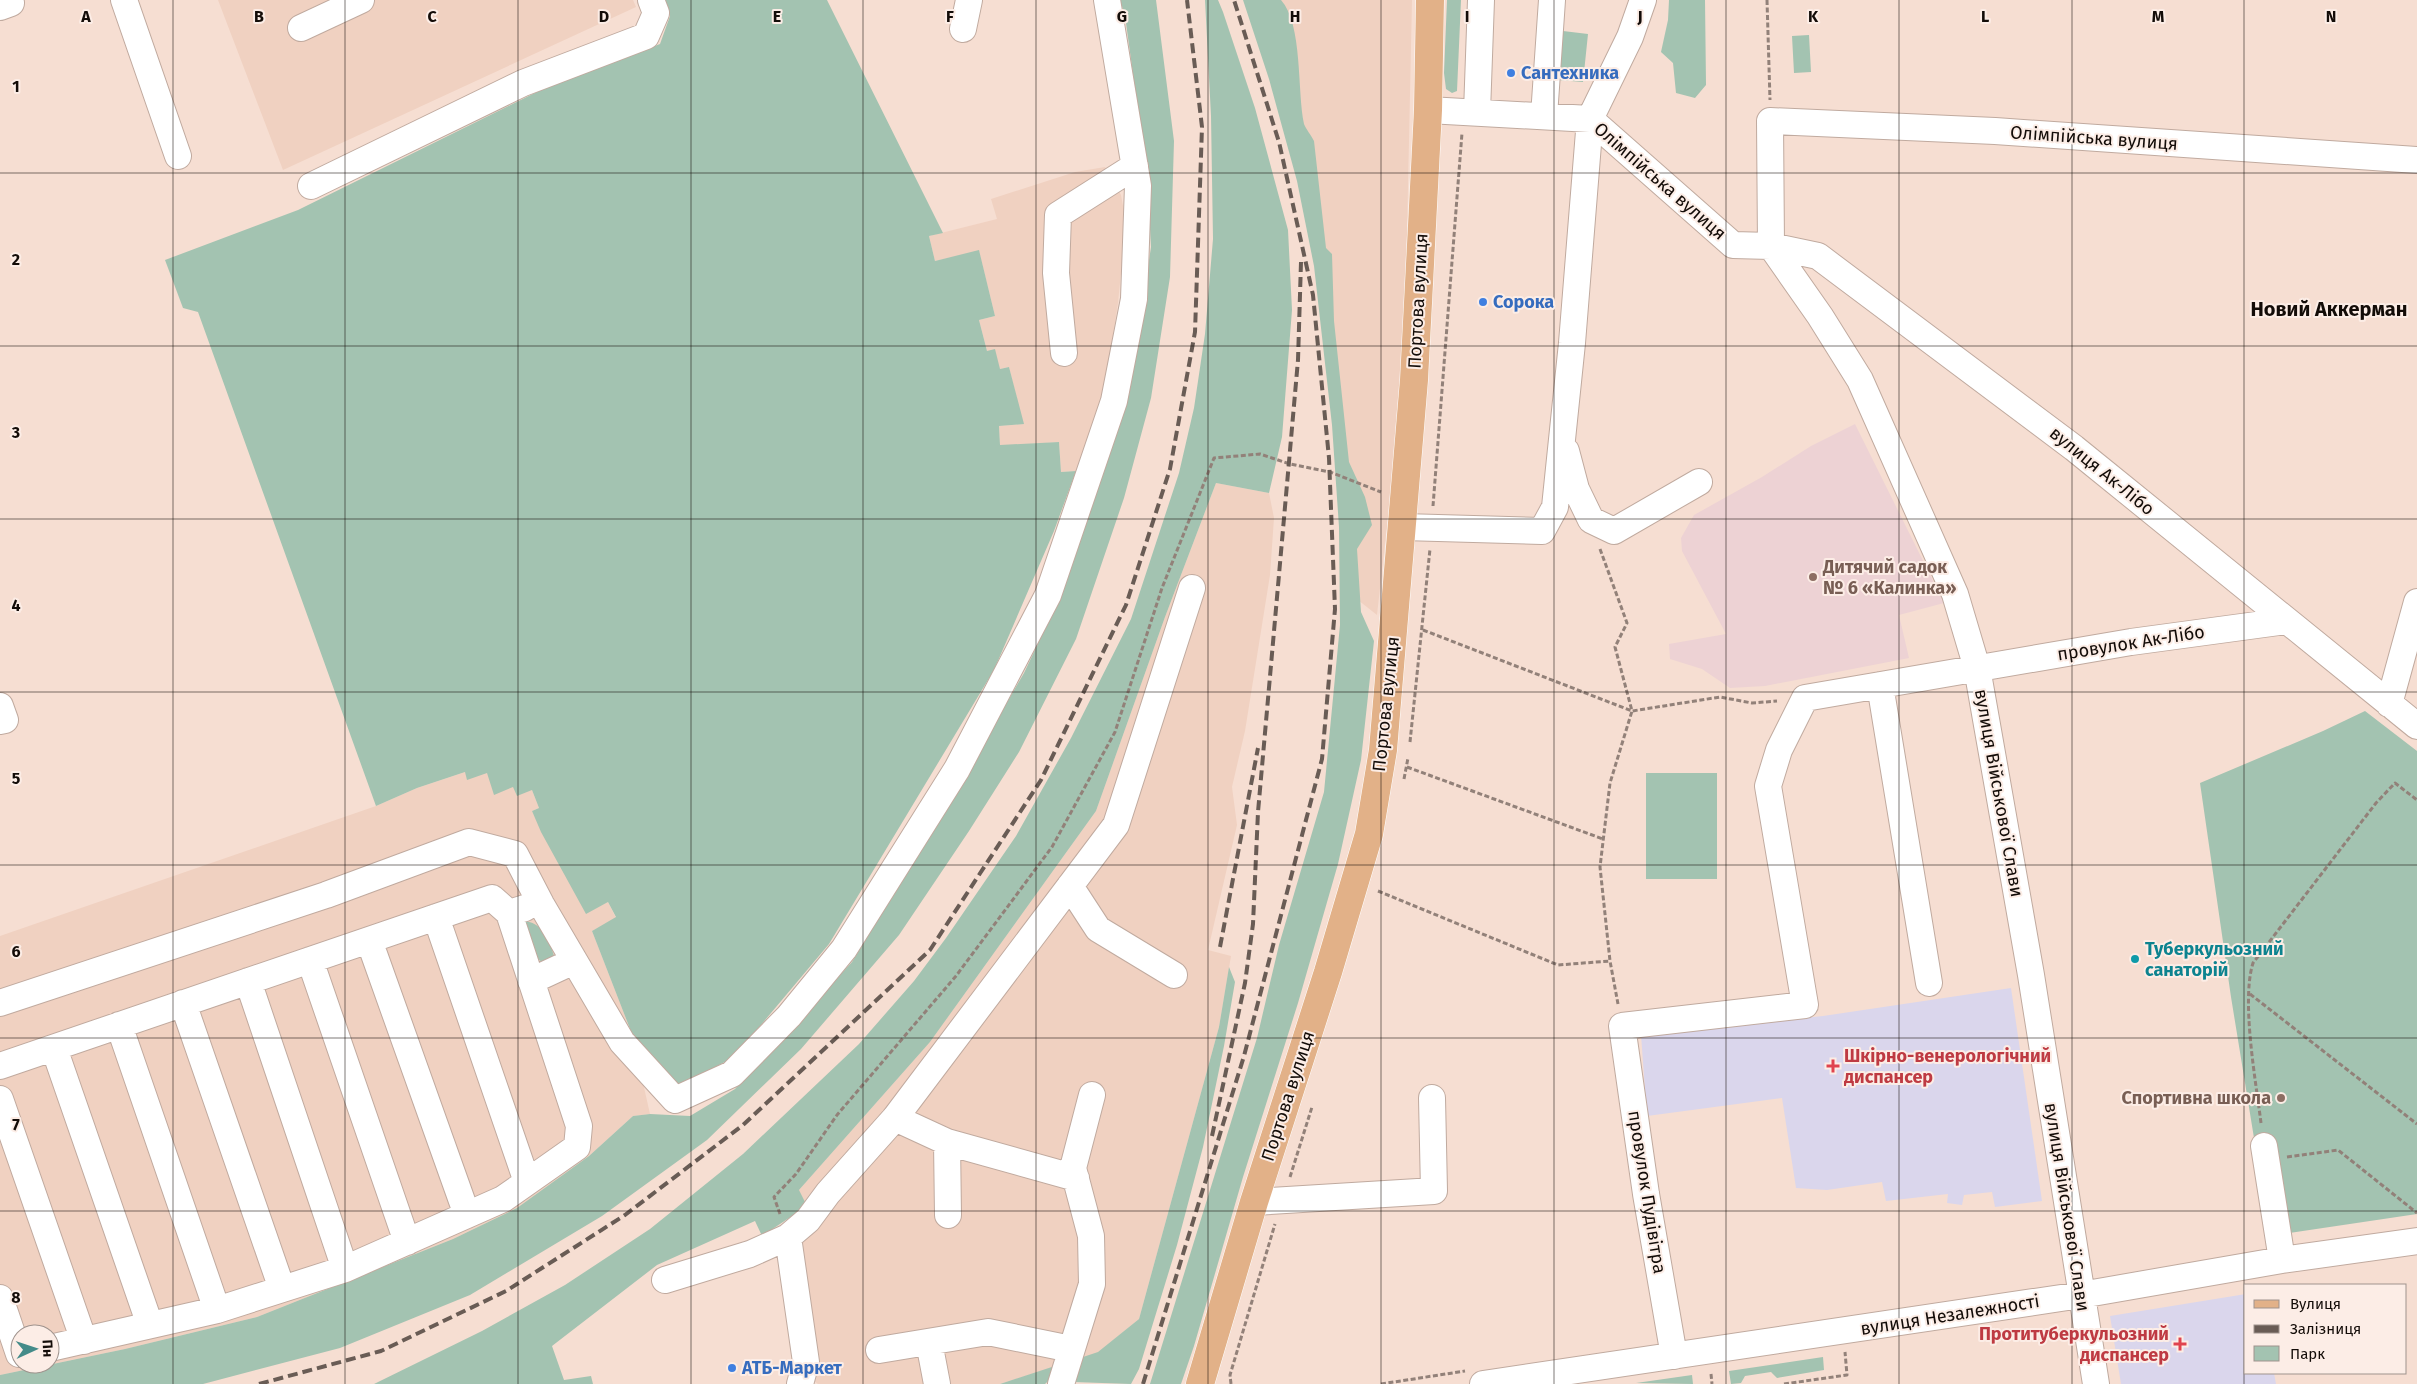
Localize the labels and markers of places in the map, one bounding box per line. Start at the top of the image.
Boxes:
place label: Сантехника [1521,62,1619,84]
marker: Сантехника [1505,67,1517,79]
place label: Сорока [1493,291,1554,313]
marker: Сорока [1477,296,1489,308]
place label: Дитячий садок № 6 «Калинка» [1822,556,1956,599]
marker: Дитячий садок № 6 «Калинка» [1807,571,1819,583]
place label: Туберкульозний санаторій [2145,938,2284,981]
marker: Туберкульозний санаторій [2129,953,2141,965]
place label: Шкірно-венерологічний диспансер [1844,1045,2051,1088]
marker: Шкірно-венерологічний диспансер [1826,1059,1840,1073]
place label: Спортивна школа [2122,1087,2271,1109]
marker: Спортивна школа [2275,1092,2287,1104]
place label: Протитуберкульозний диспансер [1979,1323,2169,1366]
marker: Протитуберкульозний диспансер [2173,1337,2187,1351]
place label: АТБ-Маркет [741,1357,842,1379]
marker: АТБ-Маркет [726,1362,738,1374]

